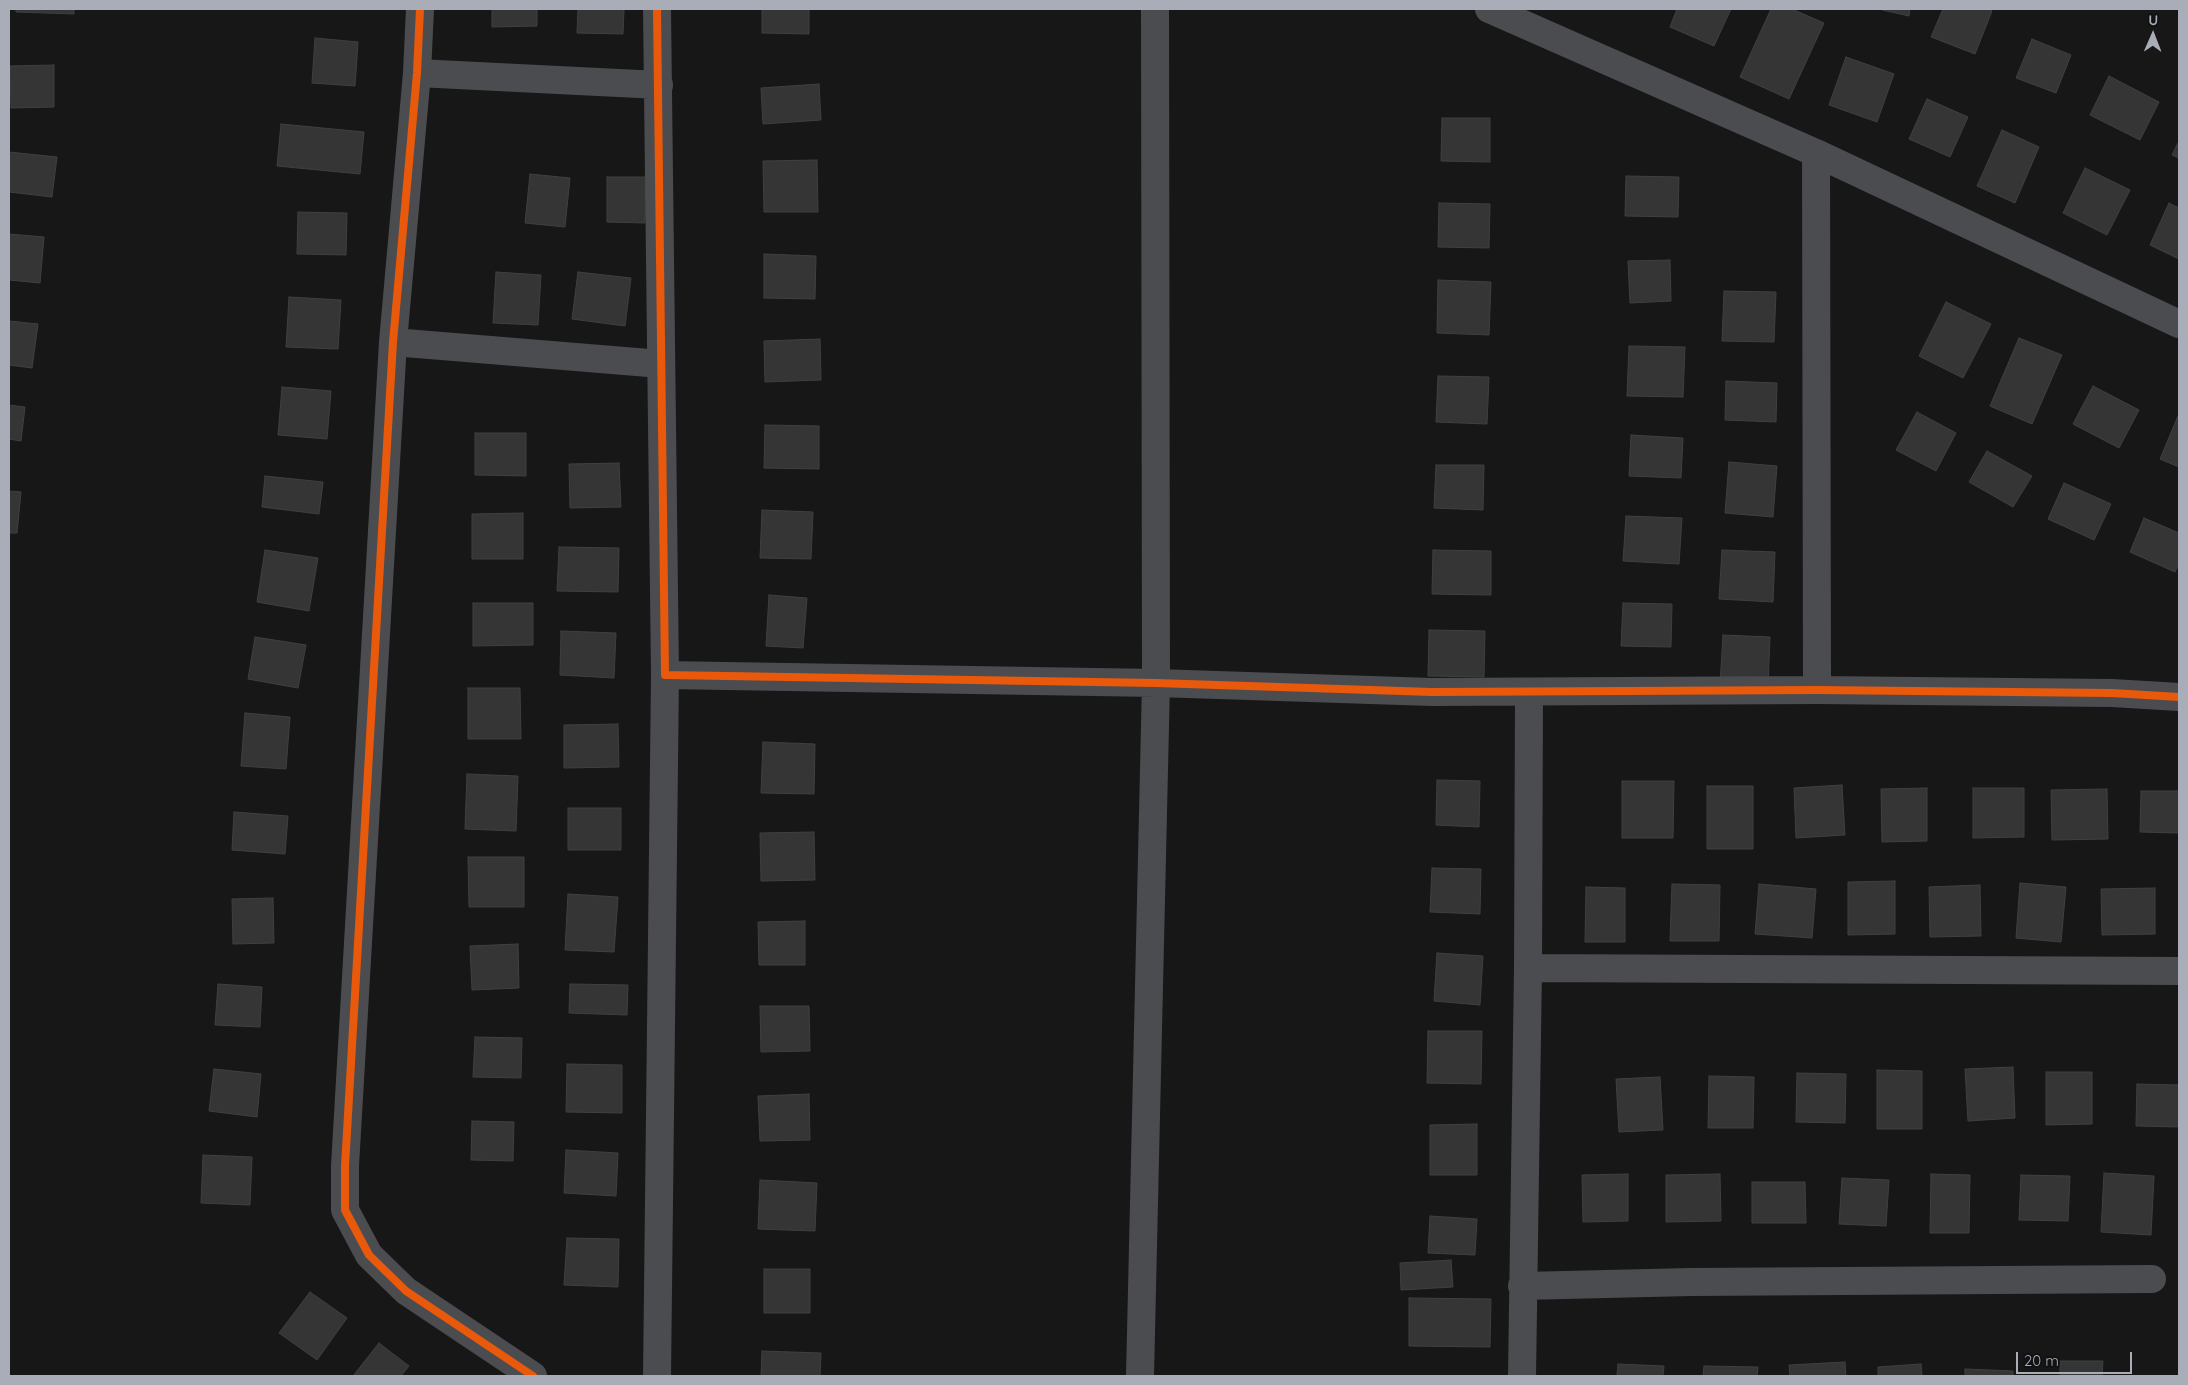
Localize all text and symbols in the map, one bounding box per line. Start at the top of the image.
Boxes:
north arrow [2128,10,2178,60]
text: U [2148,11,2158,29]
scale bar [2018,1342,2134,1374]
text: 20 m [2024,1351,2059,1370]

